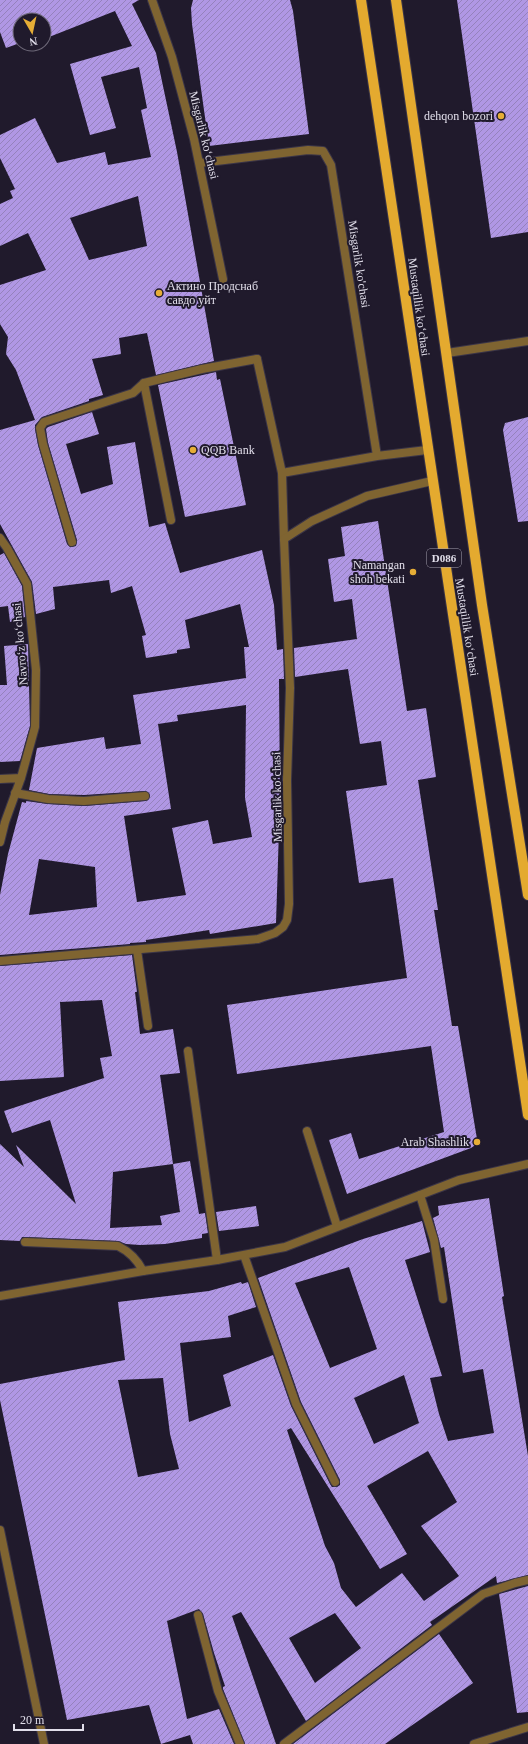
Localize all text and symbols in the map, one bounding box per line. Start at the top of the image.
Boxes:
north arrow [12,12,52,52]
text: N [29,35,38,48]
street label: Misgarlik koʻchasi [186,89,222,181]
place label: dehqon bozori [424,109,494,123]
marker: dehqon bozori [496,111,506,121]
street label: Misgarlik ko'chasi [345,219,373,309]
street label: Mustaqillik koʻchasi [405,257,433,358]
place label: Актино Продснаб савдо уйт [167,279,258,307]
marker: Актино Продснаб савдо уйт [154,288,164,298]
place label: QQB Bank [201,443,255,457]
marker: QQB Bank [188,445,198,455]
road number: D086 [427,549,461,567]
place label: Namangan shoh bekati [350,558,406,586]
marker: Namangan shoh bekati [408,567,418,577]
street label: Mustaqillik koʻchasi [452,577,482,678]
street label: Navroʻz koʻchasi [9,601,31,686]
street label: Misgarlik koʻchasi [269,751,285,842]
place label: Arab Shashlik [401,1135,469,1149]
marker: Arab Shashlik [472,1137,482,1147]
scale bar [14,1706,83,1732]
text: 20 m [20,1713,45,1727]

